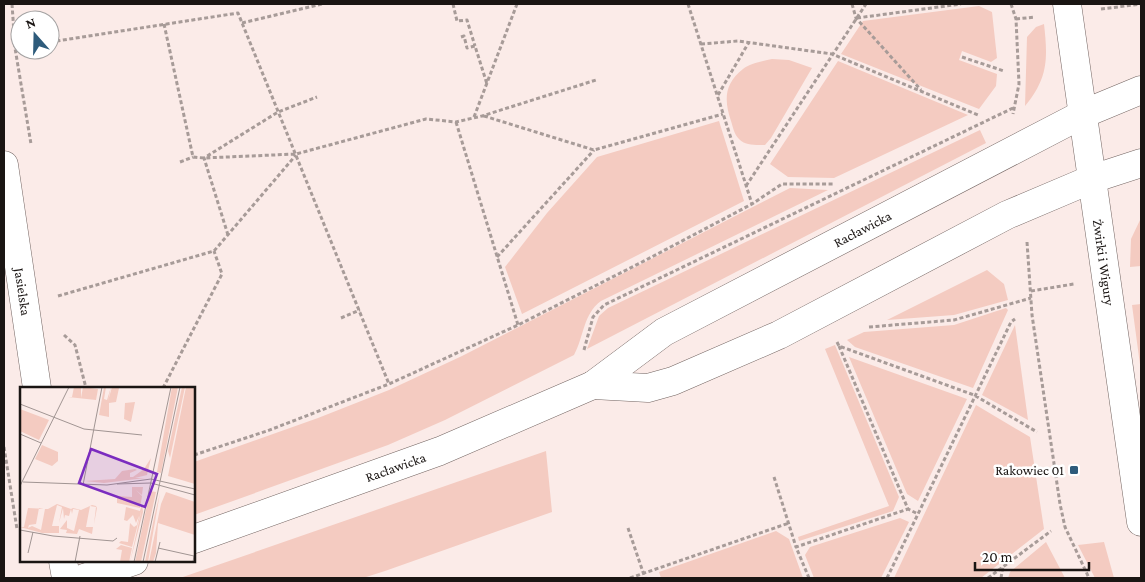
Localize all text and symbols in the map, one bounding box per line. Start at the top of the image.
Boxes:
north arrow [10,10,60,60]
text: N [23,13,38,32]
street label: Racławicka [831,207,894,250]
street label: Żwirki i Wigury [1090,218,1118,307]
street label: Jasielska [11,265,34,317]
inset map [20,387,195,562]
street label: Racławicka [363,449,428,485]
place label: Rakowiec 01 [995,462,1064,478]
marker: Rakowiec 01 [1068,464,1080,476]
scale bar [975,540,1089,572]
text: 20 m [982,549,1013,565]

